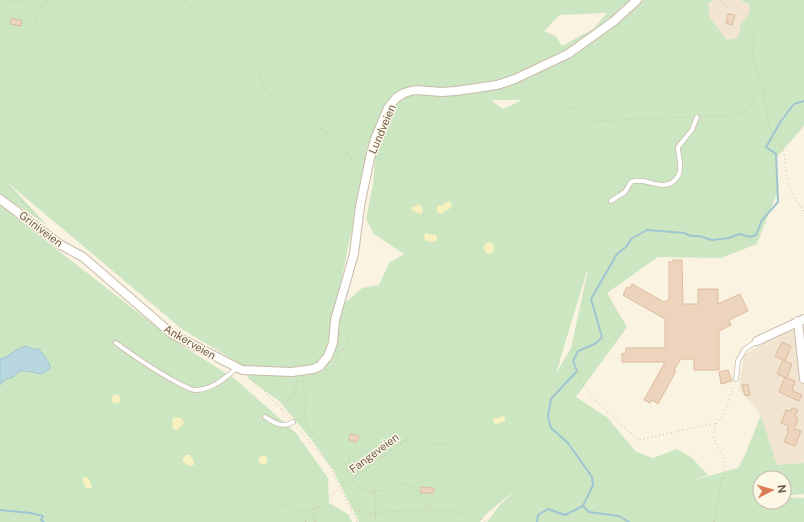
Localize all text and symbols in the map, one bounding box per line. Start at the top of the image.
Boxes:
street label: Lundveien [366,102,398,156]
street label: Griniveien [17,209,65,249]
street label: Ankerveien [162,322,218,362]
street label: Fangeveien [347,431,401,475]
north arrow [752,470,792,510]
text: N [776,484,788,494]

